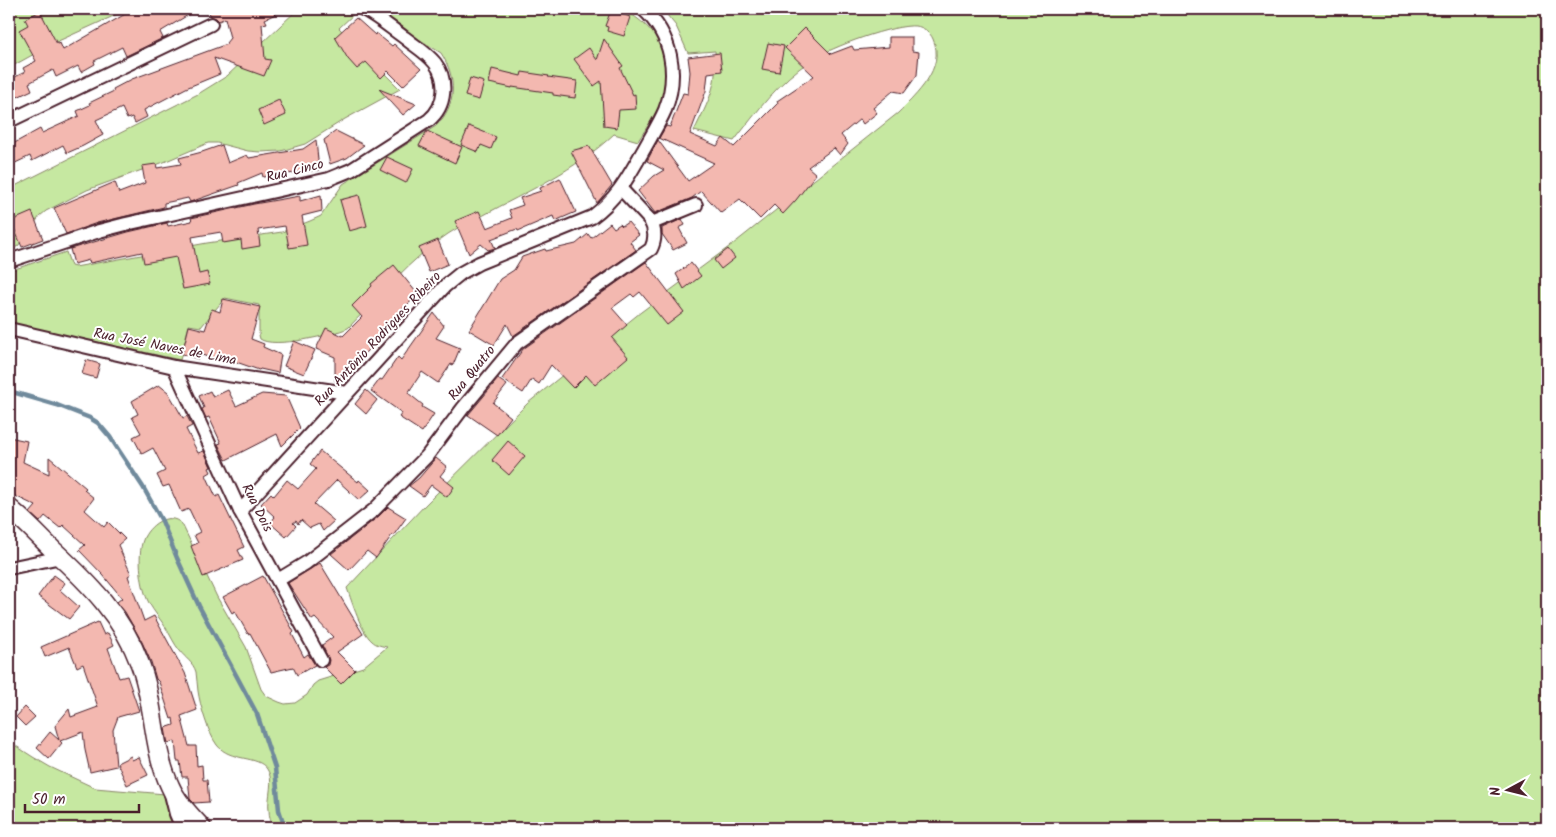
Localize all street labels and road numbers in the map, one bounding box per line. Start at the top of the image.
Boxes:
street label: Rua Cinco [264,153,326,189]
street label: Rua Antônio Rodrigues Ribeiro [309,266,447,412]
street label: Rua José Naves de Lima [92,322,238,372]
street label: Rua Quatro [443,341,501,405]
street label: Rua Dois [235,480,279,536]

